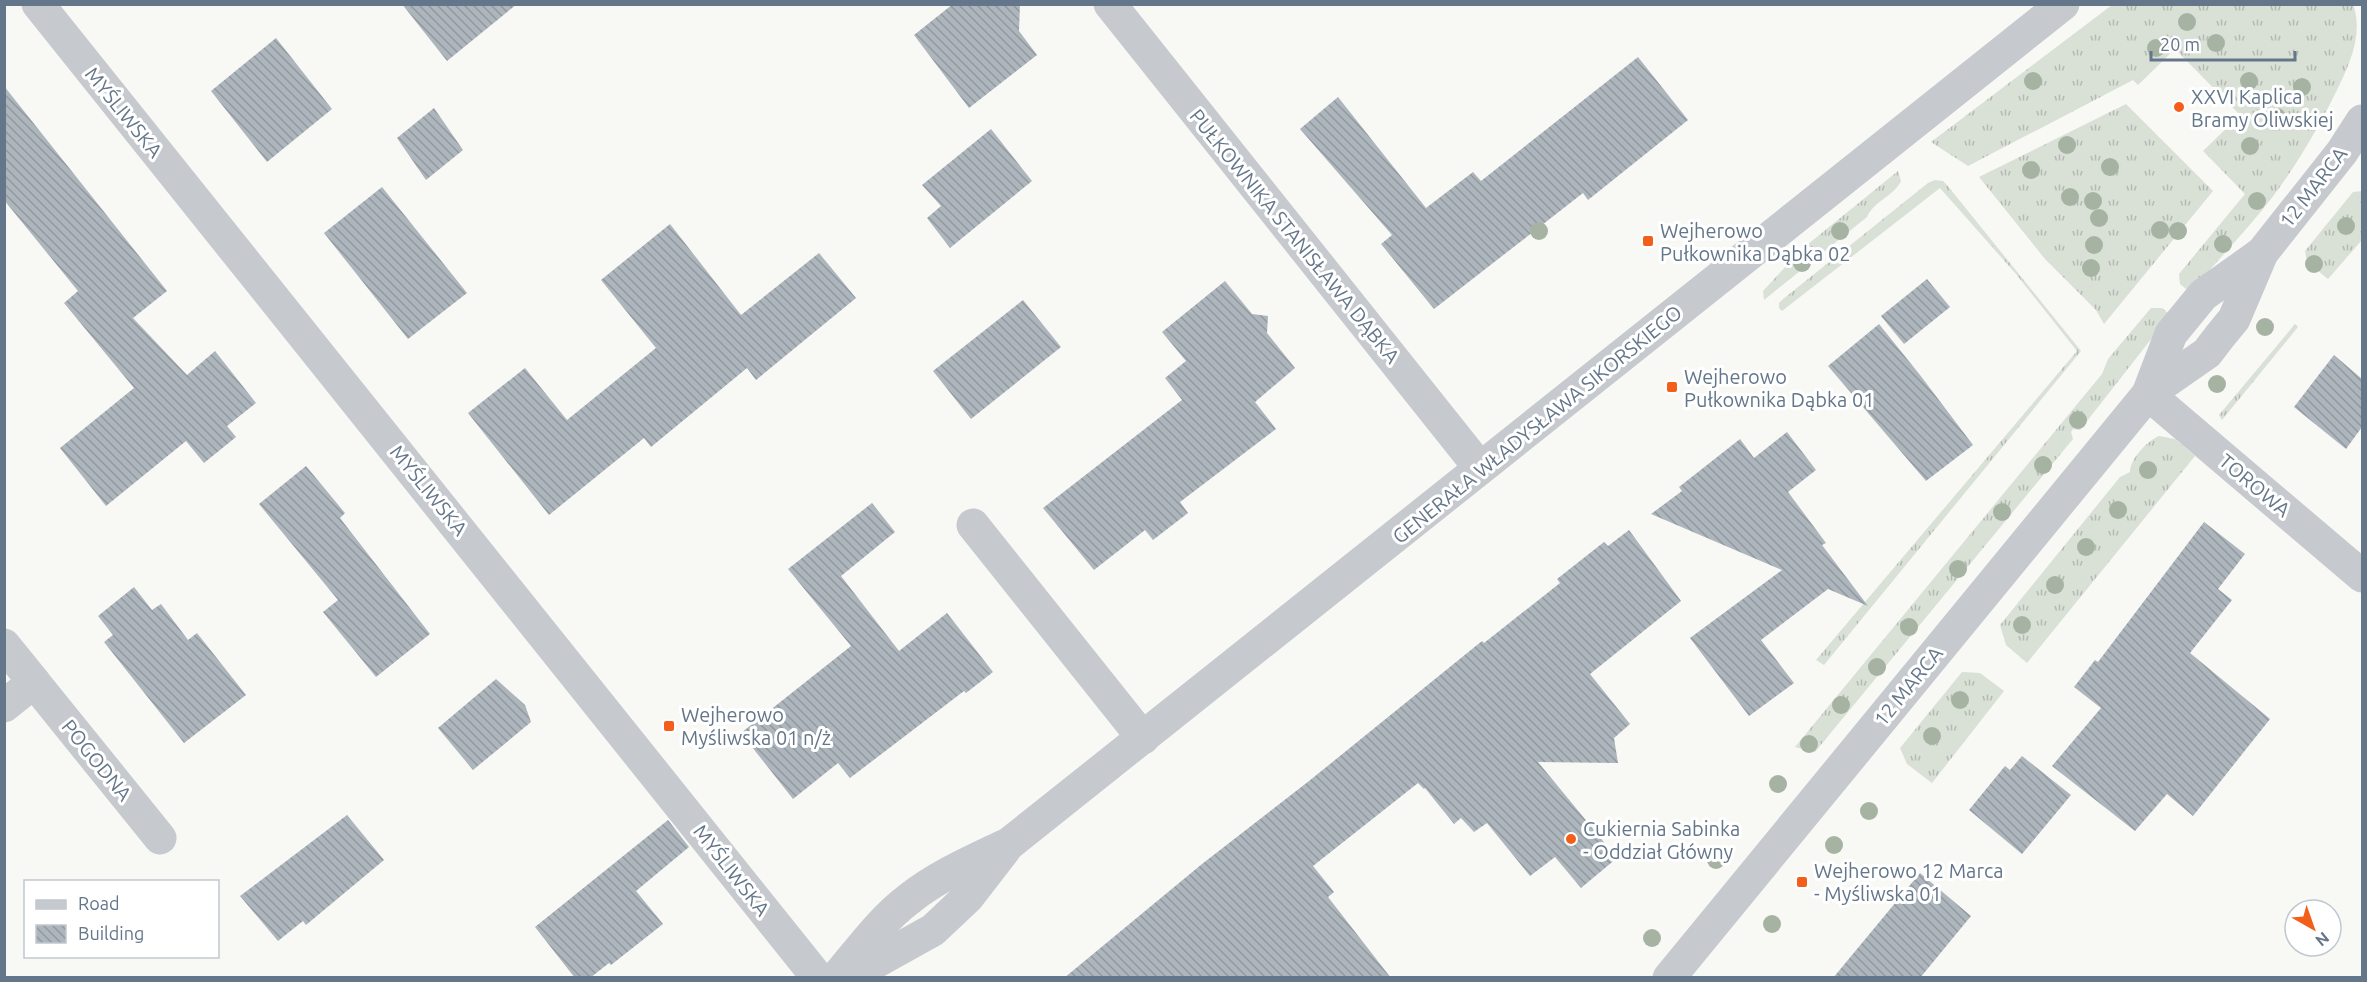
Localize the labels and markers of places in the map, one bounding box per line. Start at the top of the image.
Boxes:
place label: XXVI Kaplica Bramy Oliwskiej [2191,85,2334,131]
marker: XXVI Kaplica Bramy Oliwskiej [2172,100,2186,114]
place label: Wejherowo Pułkownika Dąbka 02 [1660,219,1850,265]
marker: Wejherowo Pułkownika Dąbka 02 [1641,234,1655,248]
place label: Wejherowo Pułkownika Dąbka 01 [1684,365,1874,411]
marker: Wejherowo Pułkownika Dąbka 01 [1665,380,1679,394]
place label: Wejherowo Myśliwska 01 n/ż [681,703,831,749]
marker: Wejherowo Myśliwska 01 n/ż [662,719,676,733]
place label: Cukiernia Sabinka - Oddział Główny [1583,817,1740,863]
marker: Cukiernia Sabinka - Oddział Główny [1564,832,1578,846]
place label: Wejherowo 12 Marca - Myśliwska 01 [1814,859,2003,905]
marker: Wejherowo 12 Marca - Myśliwska 01 [1795,875,1809,889]

